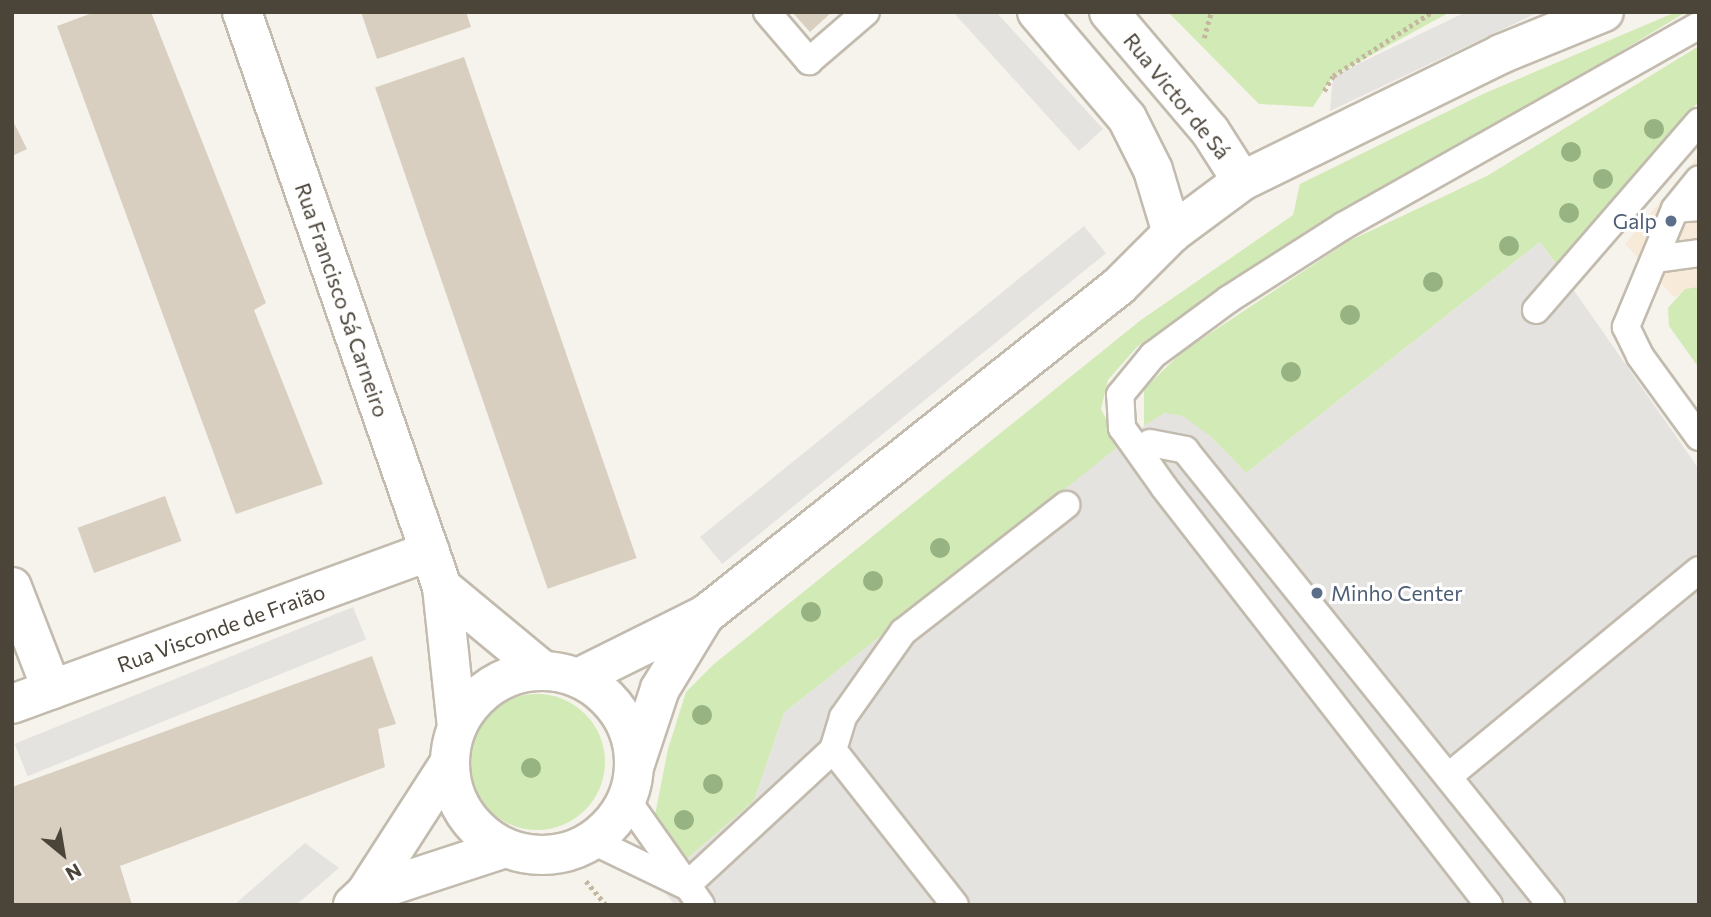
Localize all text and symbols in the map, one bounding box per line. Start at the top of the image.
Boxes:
street label: Rua Victor de Sá [1119,28,1235,164]
street label: Rua Francisco Sá Carneiro [290,180,394,420]
place label: Galp [1613,208,1657,234]
marker: Galp [1663,213,1679,229]
street label: Rua Visconde de Fraião [114,579,328,677]
place label: Minho Center [1331,580,1463,606]
marker: Minho Center [1309,585,1325,601]
north arrow [28,819,98,889]
text: N [62,859,86,886]

